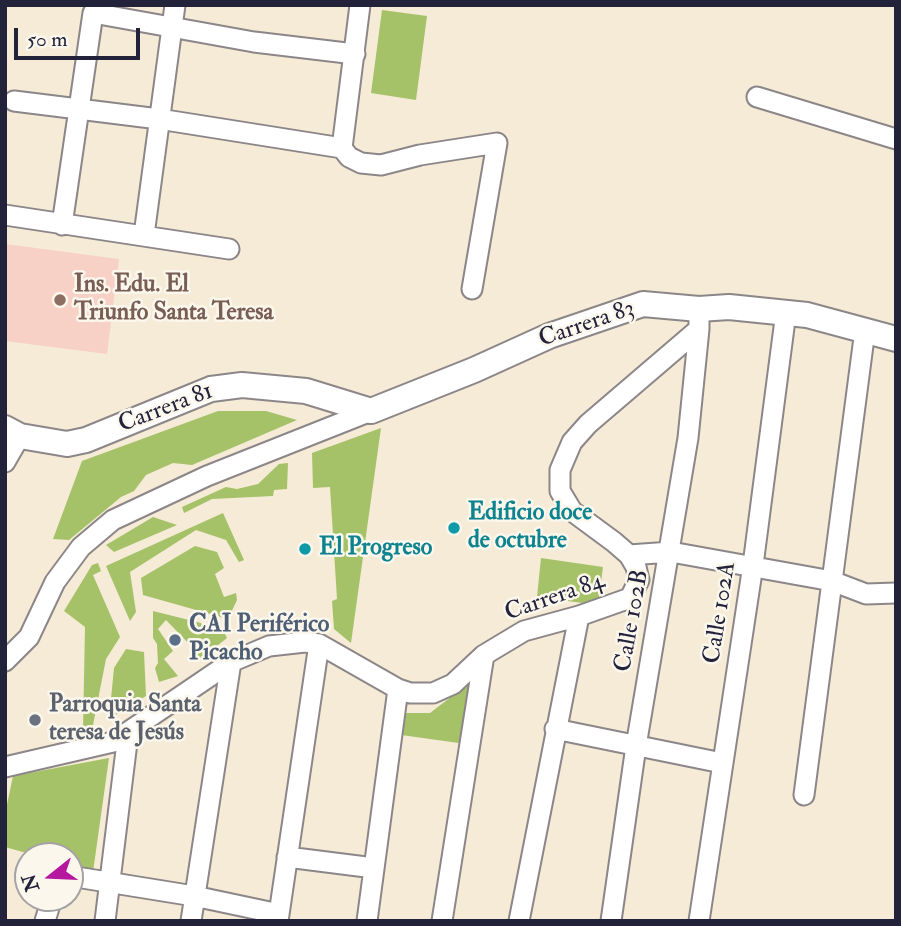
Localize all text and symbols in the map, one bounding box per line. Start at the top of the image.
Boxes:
scale bar [18,14,144,58]
text: 50 m [27,26,68,53]
place label: Ins. Edu. El Triunfo Santa Teresa [74,272,273,328]
marker: Ins. Edu. El Triunfo Santa Teresa [52,292,68,308]
street label: Carrera 83 [535,295,639,355]
street label: Carrera 81 [115,378,217,440]
place label: Edificio doce de octubre [468,500,592,556]
marker: Edificio doce de octubre [446,520,462,536]
place label: El Progreso [319,535,432,563]
marker: El Progreso [297,541,313,557]
street label: Calle 102A [699,560,743,666]
street label: Carrera 84 [502,568,608,628]
street label: Calle 102B [610,568,656,674]
place label: CAI Periférico Picacho [189,612,329,668]
marker: CAI Periférico Picacho [167,632,183,648]
place label: Parroquia Santa teresa de Jesús [49,692,201,748]
marker: Parroquia Santa teresa de Jesús [27,712,43,728]
north arrow [14,842,84,912]
text: N [17,871,45,895]

